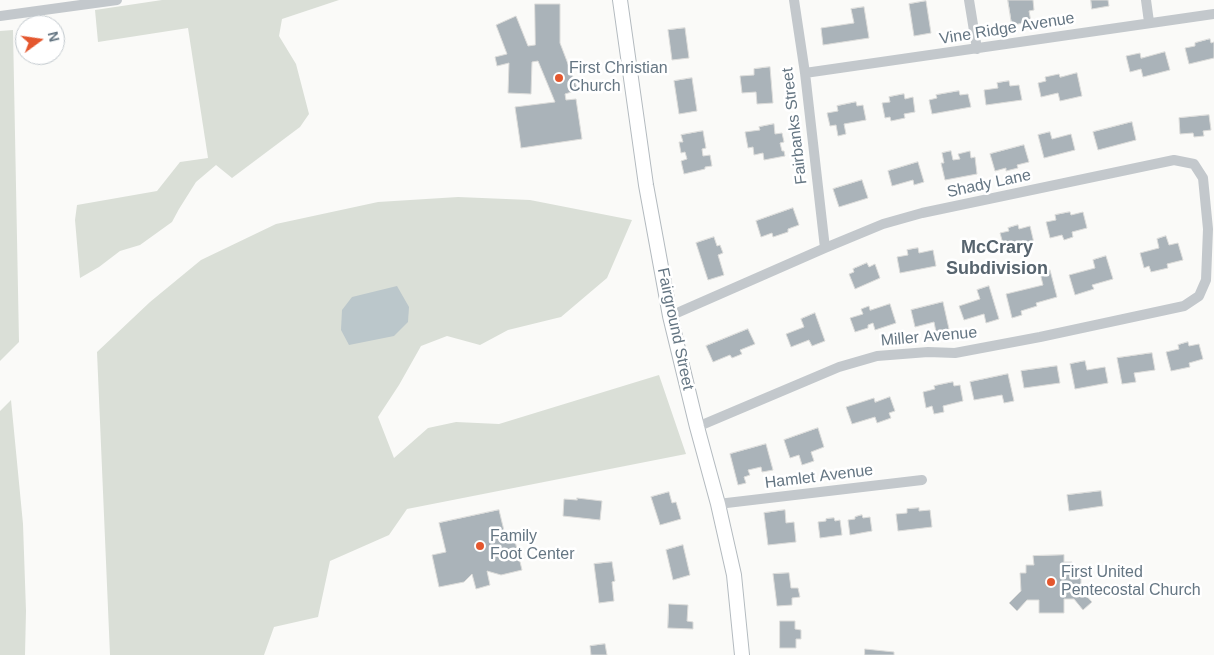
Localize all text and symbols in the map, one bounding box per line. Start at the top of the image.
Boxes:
street label: Vine Ridge Avenue [938,9,1076,49]
north arrow [15,15,65,65]
text: N [45,30,63,43]
place label: First Christian Church [569,59,668,97]
street label: Fairbanks Street [778,67,812,185]
marker: First Christian Church [553,72,565,84]
street label: Shady Lane [945,166,1033,202]
district label: McCrary Subdivision [946,237,1048,280]
street label: Fairground Street [653,266,697,392]
street label: Miller Avenue [880,323,978,351]
street label: Hamlet Avenue [764,461,874,493]
place label: Family Foot Center [490,527,574,565]
marker: Family Foot Center [474,540,486,552]
place label: First United Pentecostal Church [1061,563,1201,601]
marker: First United Pentecostal Church [1045,576,1057,588]

